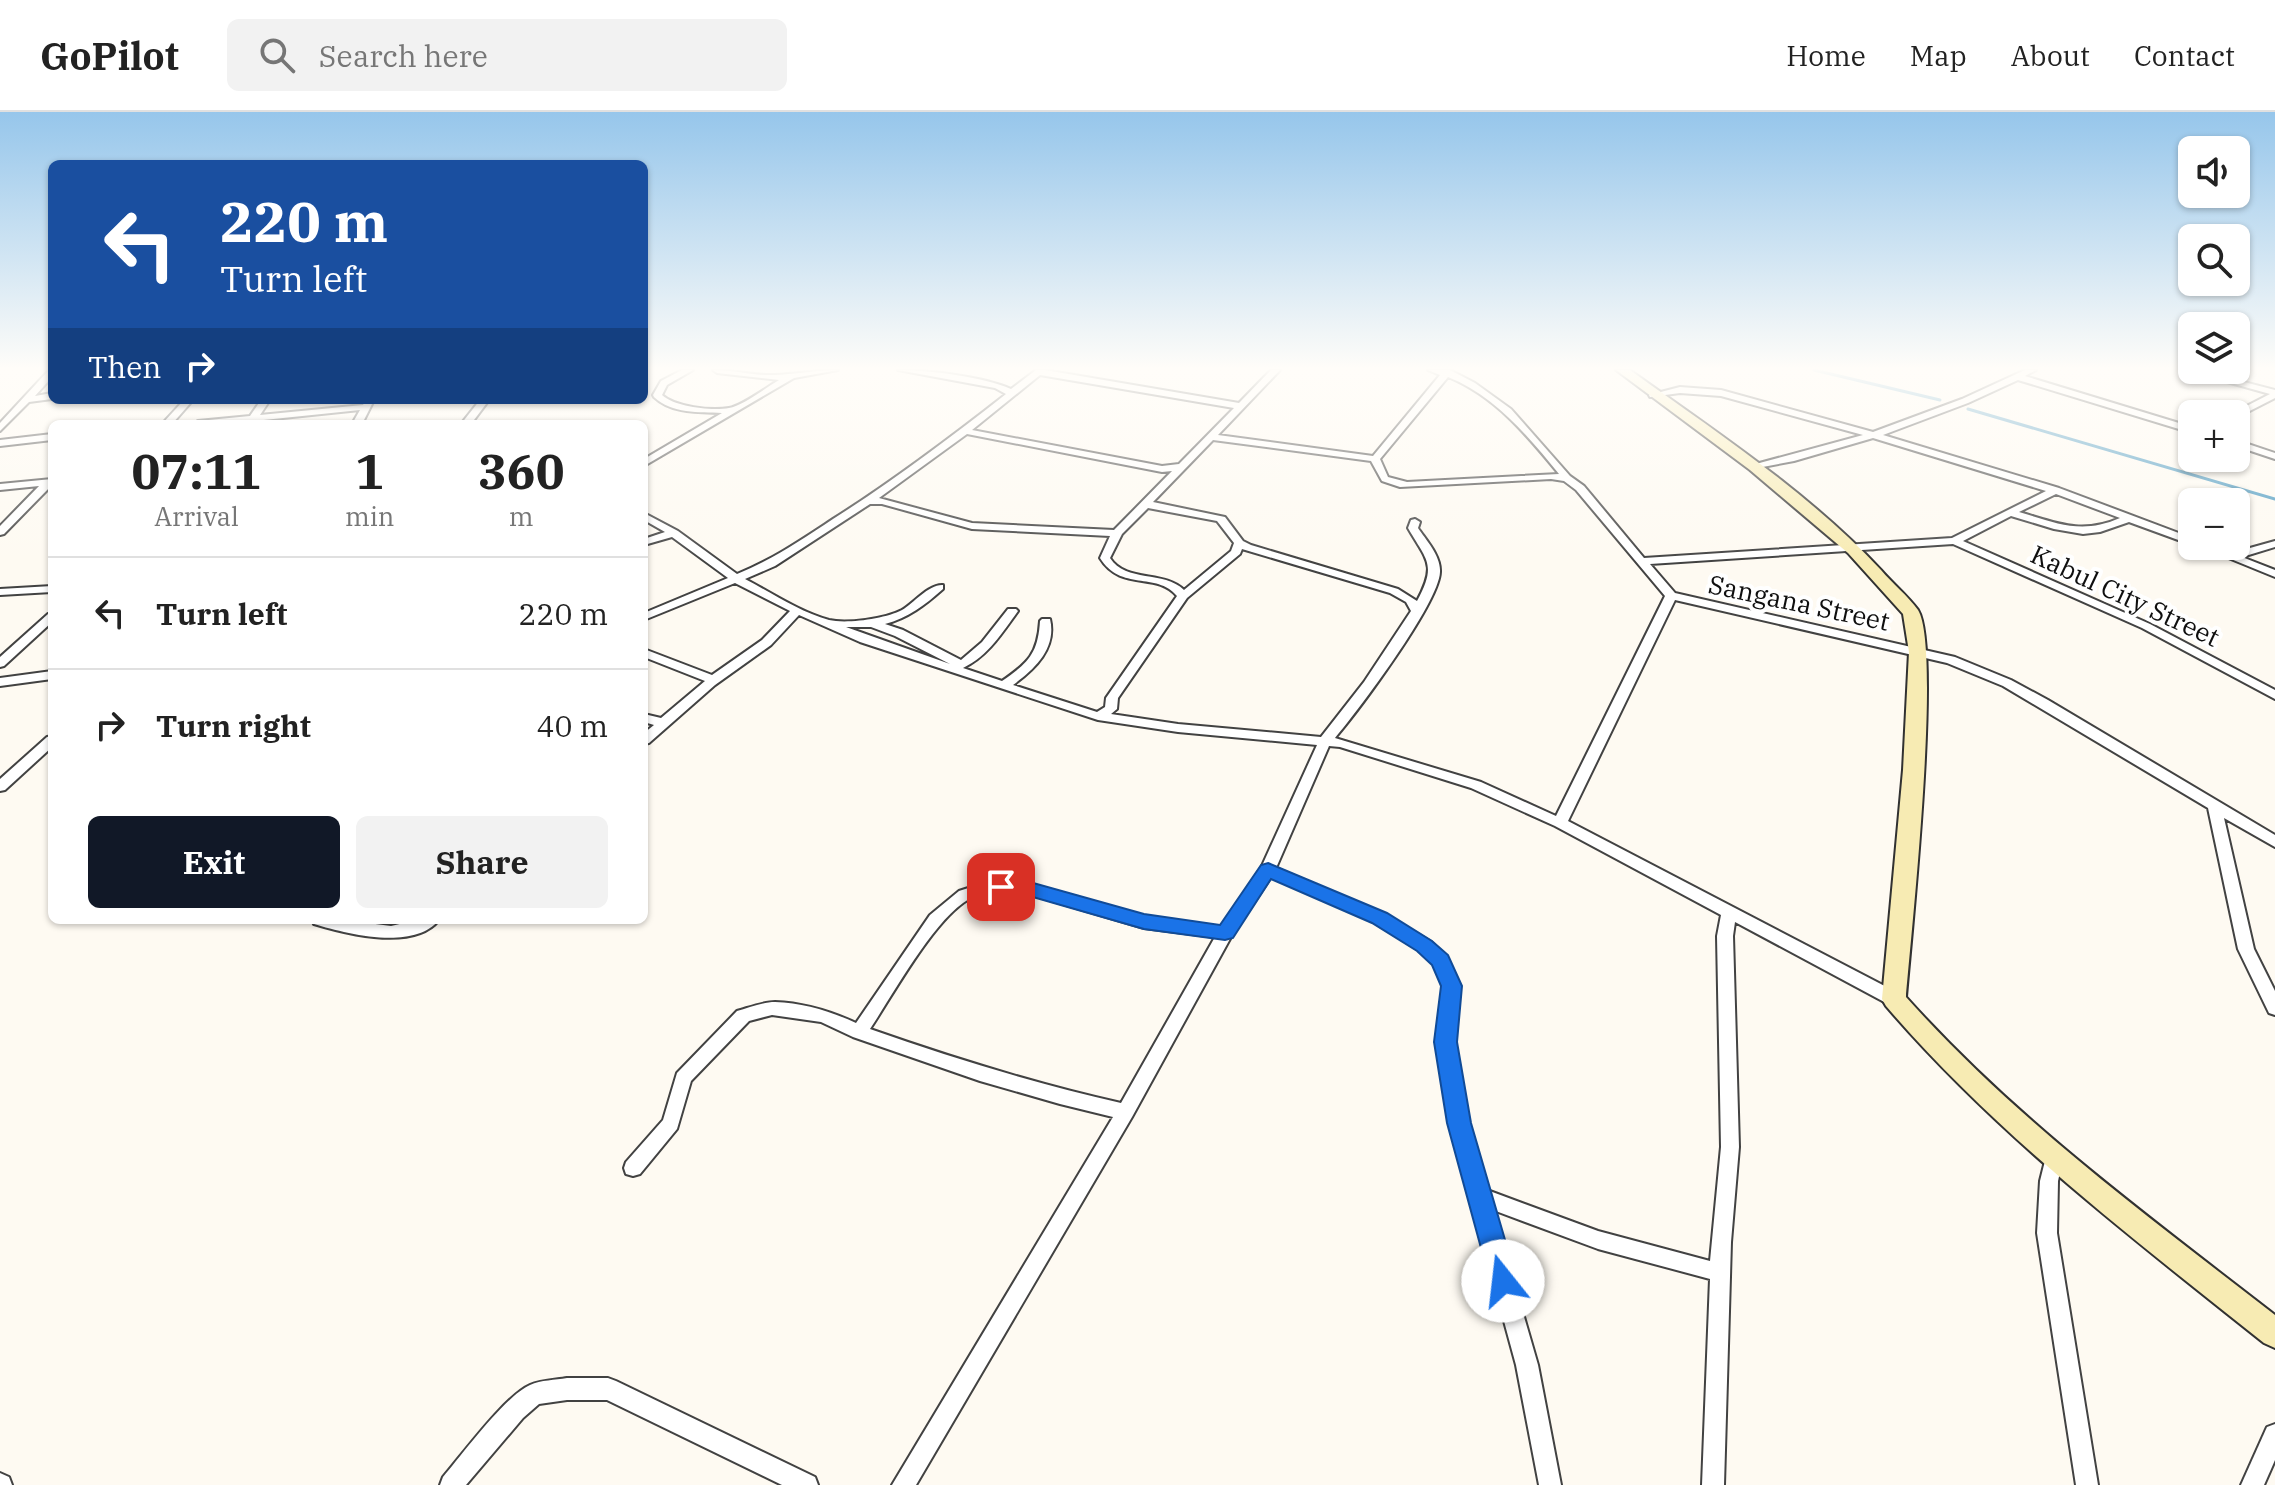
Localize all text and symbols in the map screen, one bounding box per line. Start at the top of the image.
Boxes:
search box [227,19,787,91]
text: GoPilot [40,31,179,80]
icon: search [255,33,299,77]
text: Search here [319,36,488,75]
text: Home [1786,37,1866,74]
text: Map [1910,37,1967,74]
text: About [2011,37,2090,74]
text: Contact [2134,37,2235,74]
map controls [2178,136,2250,560]
button: sound [2178,136,2250,208]
text: 220 m [220,185,388,257]
icon: left [88,192,192,296]
button: search [2178,224,2250,296]
text: Turn left [220,255,367,302]
button: layers [2178,312,2250,384]
icon: right [178,344,222,388]
text: Then [88,347,162,386]
button: + [2178,400,2250,472]
text: 07:11 [132,440,261,502]
text: 1 [355,440,384,502]
text: 360 [478,440,564,502]
button: − [2178,488,2250,560]
text: Arrival [154,499,239,533]
text: min [345,499,394,533]
text: m [509,499,534,533]
street label: Kabul City Street [2026,536,2225,654]
street label: Sangana Street [1706,566,1893,638]
icon: left [88,591,132,635]
text: Turn left [156,594,288,633]
text: 220 m [518,594,608,633]
icon: right [88,703,132,747]
text: Turn right [156,706,311,745]
text: 40 m [536,706,608,745]
button: Exit [88,816,340,908]
button: Share [356,816,608,908]
pin [967,853,1035,921]
icon: arrive [979,865,1023,909]
position arrow [1461,1239,1545,1323]

